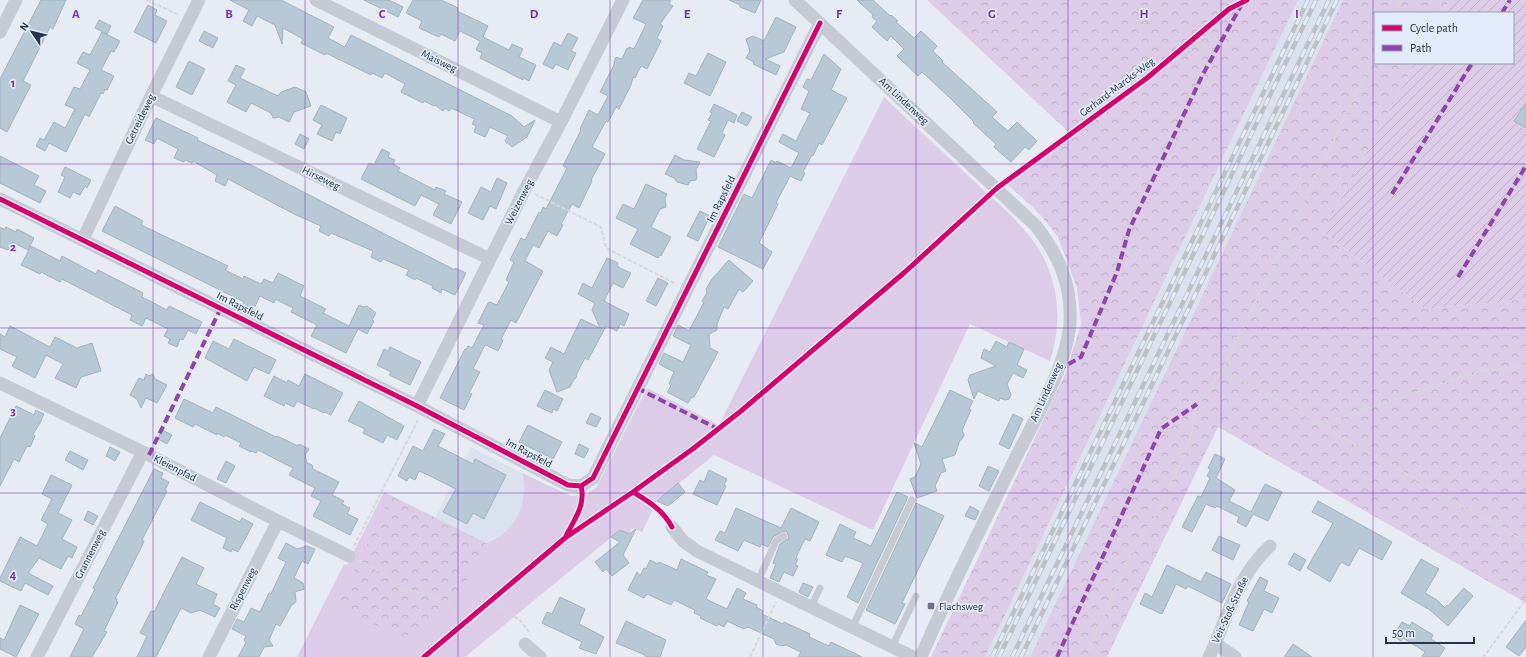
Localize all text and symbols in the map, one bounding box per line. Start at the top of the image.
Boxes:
text: A [72,8,80,21]
text: B [225,8,233,21]
text: C [379,8,386,21]
text: D [530,8,539,21]
text: E [684,8,691,21]
text: F [836,8,843,21]
text: G [988,8,996,21]
text: H [1139,8,1149,21]
text: I [1295,8,1299,21]
north arrow [12,12,52,52]
legend [1374,12,1514,64]
text: N [18,20,31,33]
text: Cycle path [1410,22,1458,35]
text: Path [1410,42,1432,54]
street label: Maisweg [420,48,459,75]
street label: Gerhard-Marcks-Weg [1078,55,1157,119]
street label: Am Lindenweg [877,75,931,127]
text: 1 [11,77,15,90]
street label: Getreideweg [123,91,157,146]
street label: Hirseweg [300,164,342,192]
street label: Im Rapsfeld [705,174,738,224]
street label: Weizenweg [503,177,535,227]
text: 2 [10,241,16,254]
street label: Im Rapsfeld [215,290,265,323]
street label: Am Lindenweg [1028,360,1064,423]
text: 3 [10,405,16,418]
street label: Im Rapsfeld [504,436,554,470]
street label: Kleienpfad [152,453,199,484]
street label: Grannenweg [73,527,107,581]
street label: Rispenweg [228,565,259,612]
text: 4 [10,569,17,582]
street label: Veit-Stoß-Straße [1210,575,1250,645]
marker: Flachsweg [926,601,936,611]
place label: Flachsweg [939,601,984,612]
scale bar [1386,619,1474,645]
text: 50 m [1392,627,1415,639]

